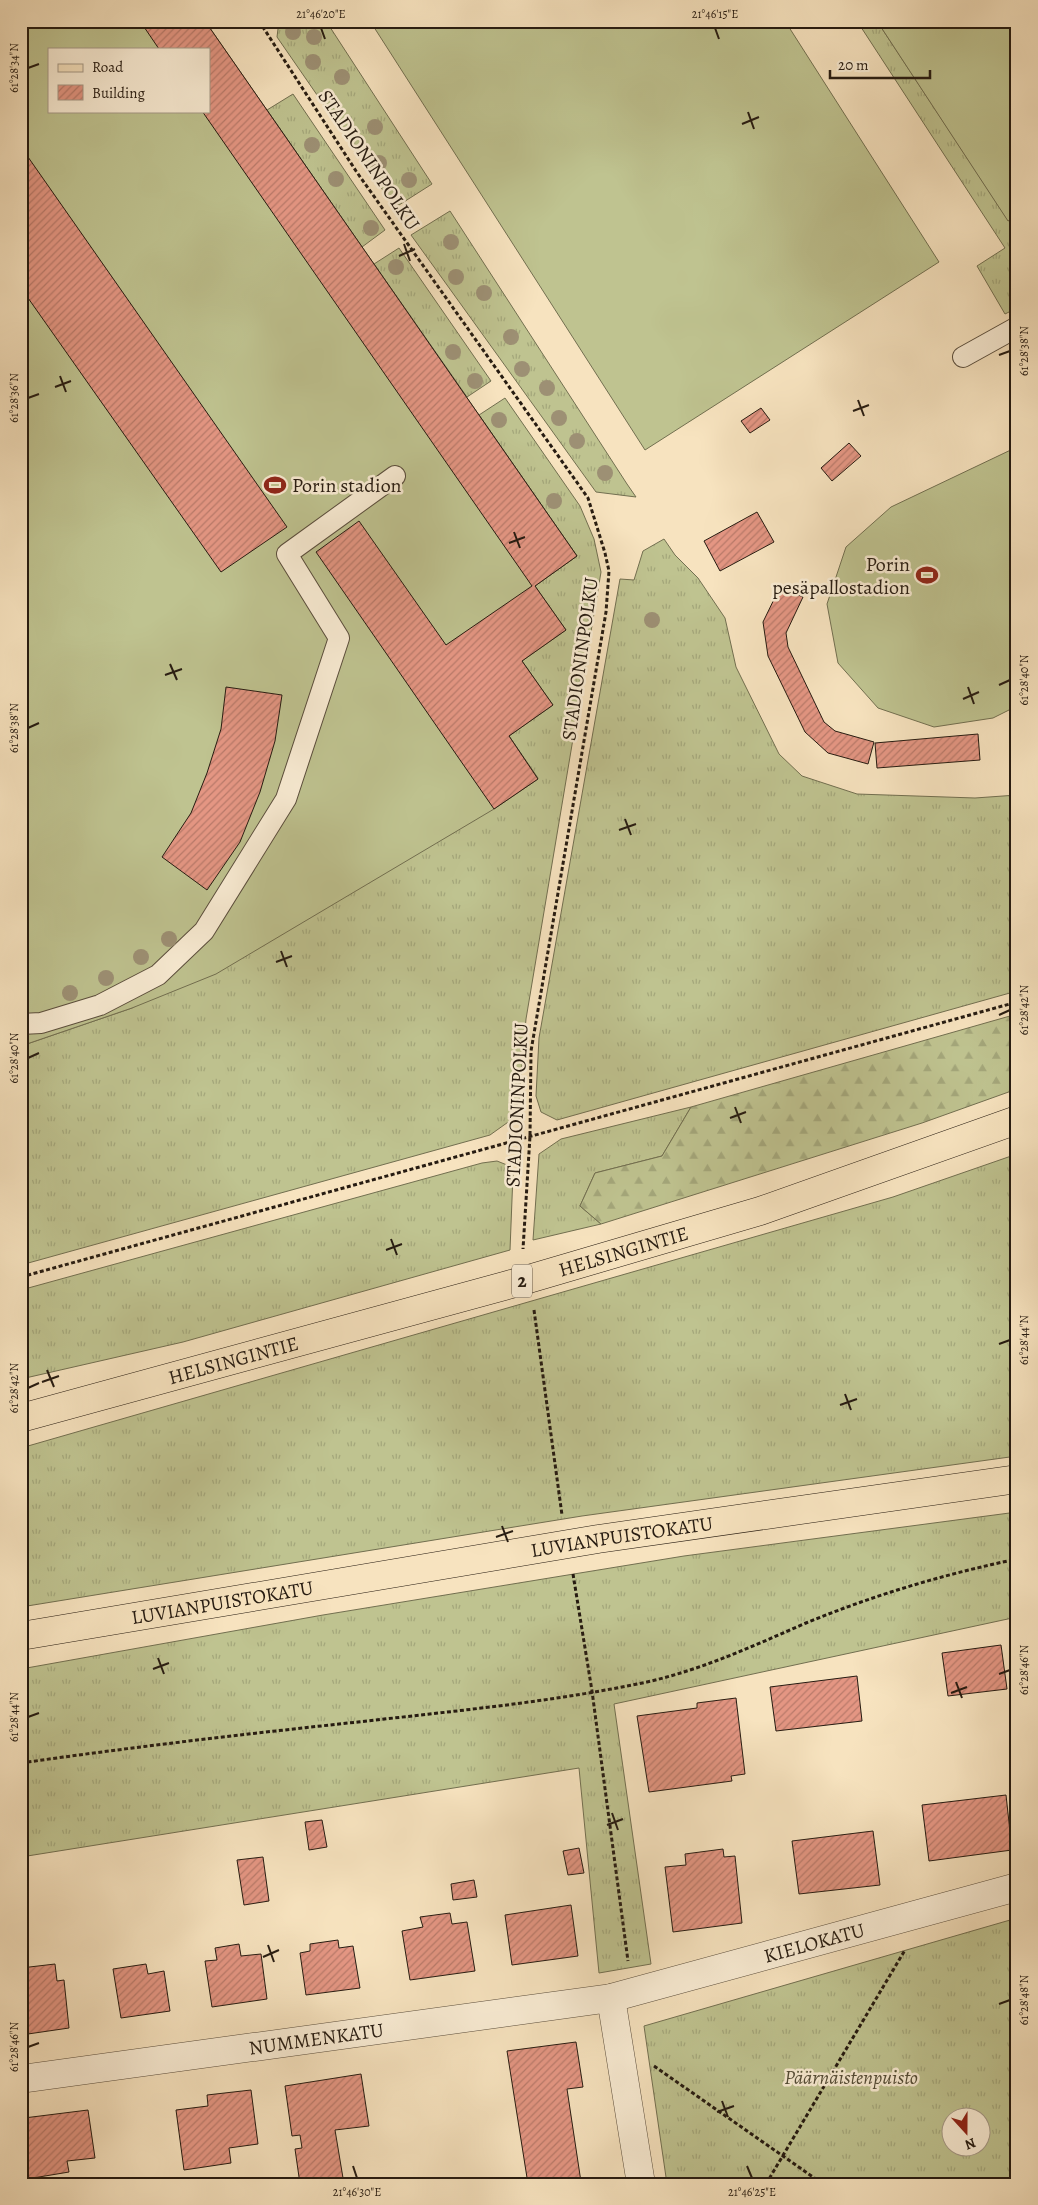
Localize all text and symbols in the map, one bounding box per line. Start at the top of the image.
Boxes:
text: 21°46'20"E [296,6,346,22]
text: 21°46'15"E [692,6,738,22]
text: 61°28'34"N [6,43,22,93]
legend [48,48,210,112]
scale bar [830,48,930,80]
text: 20 m [838,55,869,75]
text: Road [92,57,124,77]
text: Building [92,83,145,103]
street label: STADIONINPOLKU [312,84,426,236]
text: 61°28'38"N [1016,326,1032,376]
text: 61°28'36"N [6,373,22,423]
sports icon: Porin stadion [262,472,288,498]
place label: Porin stadion [292,472,402,499]
place label: Porin pesäpallostadion [772,551,910,601]
sports icon: Porin pesäpallostadion [914,562,940,588]
street label: STADIONINPOLKU [555,576,605,742]
text: 61°28'40"N [1016,654,1032,705]
text: 61°28'38"N [6,703,22,753]
text: 61°28'42"N [1016,985,1032,1035]
street label: STADIONINPOLKU [499,1022,535,1188]
text: 61°28'40"N [6,1032,22,1083]
street label: HELSINGINTIE [555,1219,691,1283]
road number: 2 [512,1264,532,1298]
text: 61°28'44"N [1016,1315,1032,1365]
street label: HELSINGINTIE [165,1329,301,1391]
text: 61°28'42"N [6,1363,22,1413]
street label: LUVIANPUISTOKATU [529,1509,715,1564]
street label: LUVIANPUISTOKATU [129,1574,315,1631]
text: 61°28'46"N [1016,1645,1032,1695]
text: 61°28'44"N [6,1692,22,1742]
street label: KIELOKATU [760,1916,868,1969]
text: 61°28'48"N [1016,1974,1032,2025]
street label: NUMMENKATU [247,2016,385,2061]
text: 61°28'46"N [6,2022,22,2072]
park label: Päärnäistenpuisto [784,2064,918,2091]
north arrow [940,2108,990,2158]
text: N [962,2133,979,2154]
text: 21°46'30"E [333,2184,381,2200]
text: 21°46'25"E [728,2184,776,2200]

